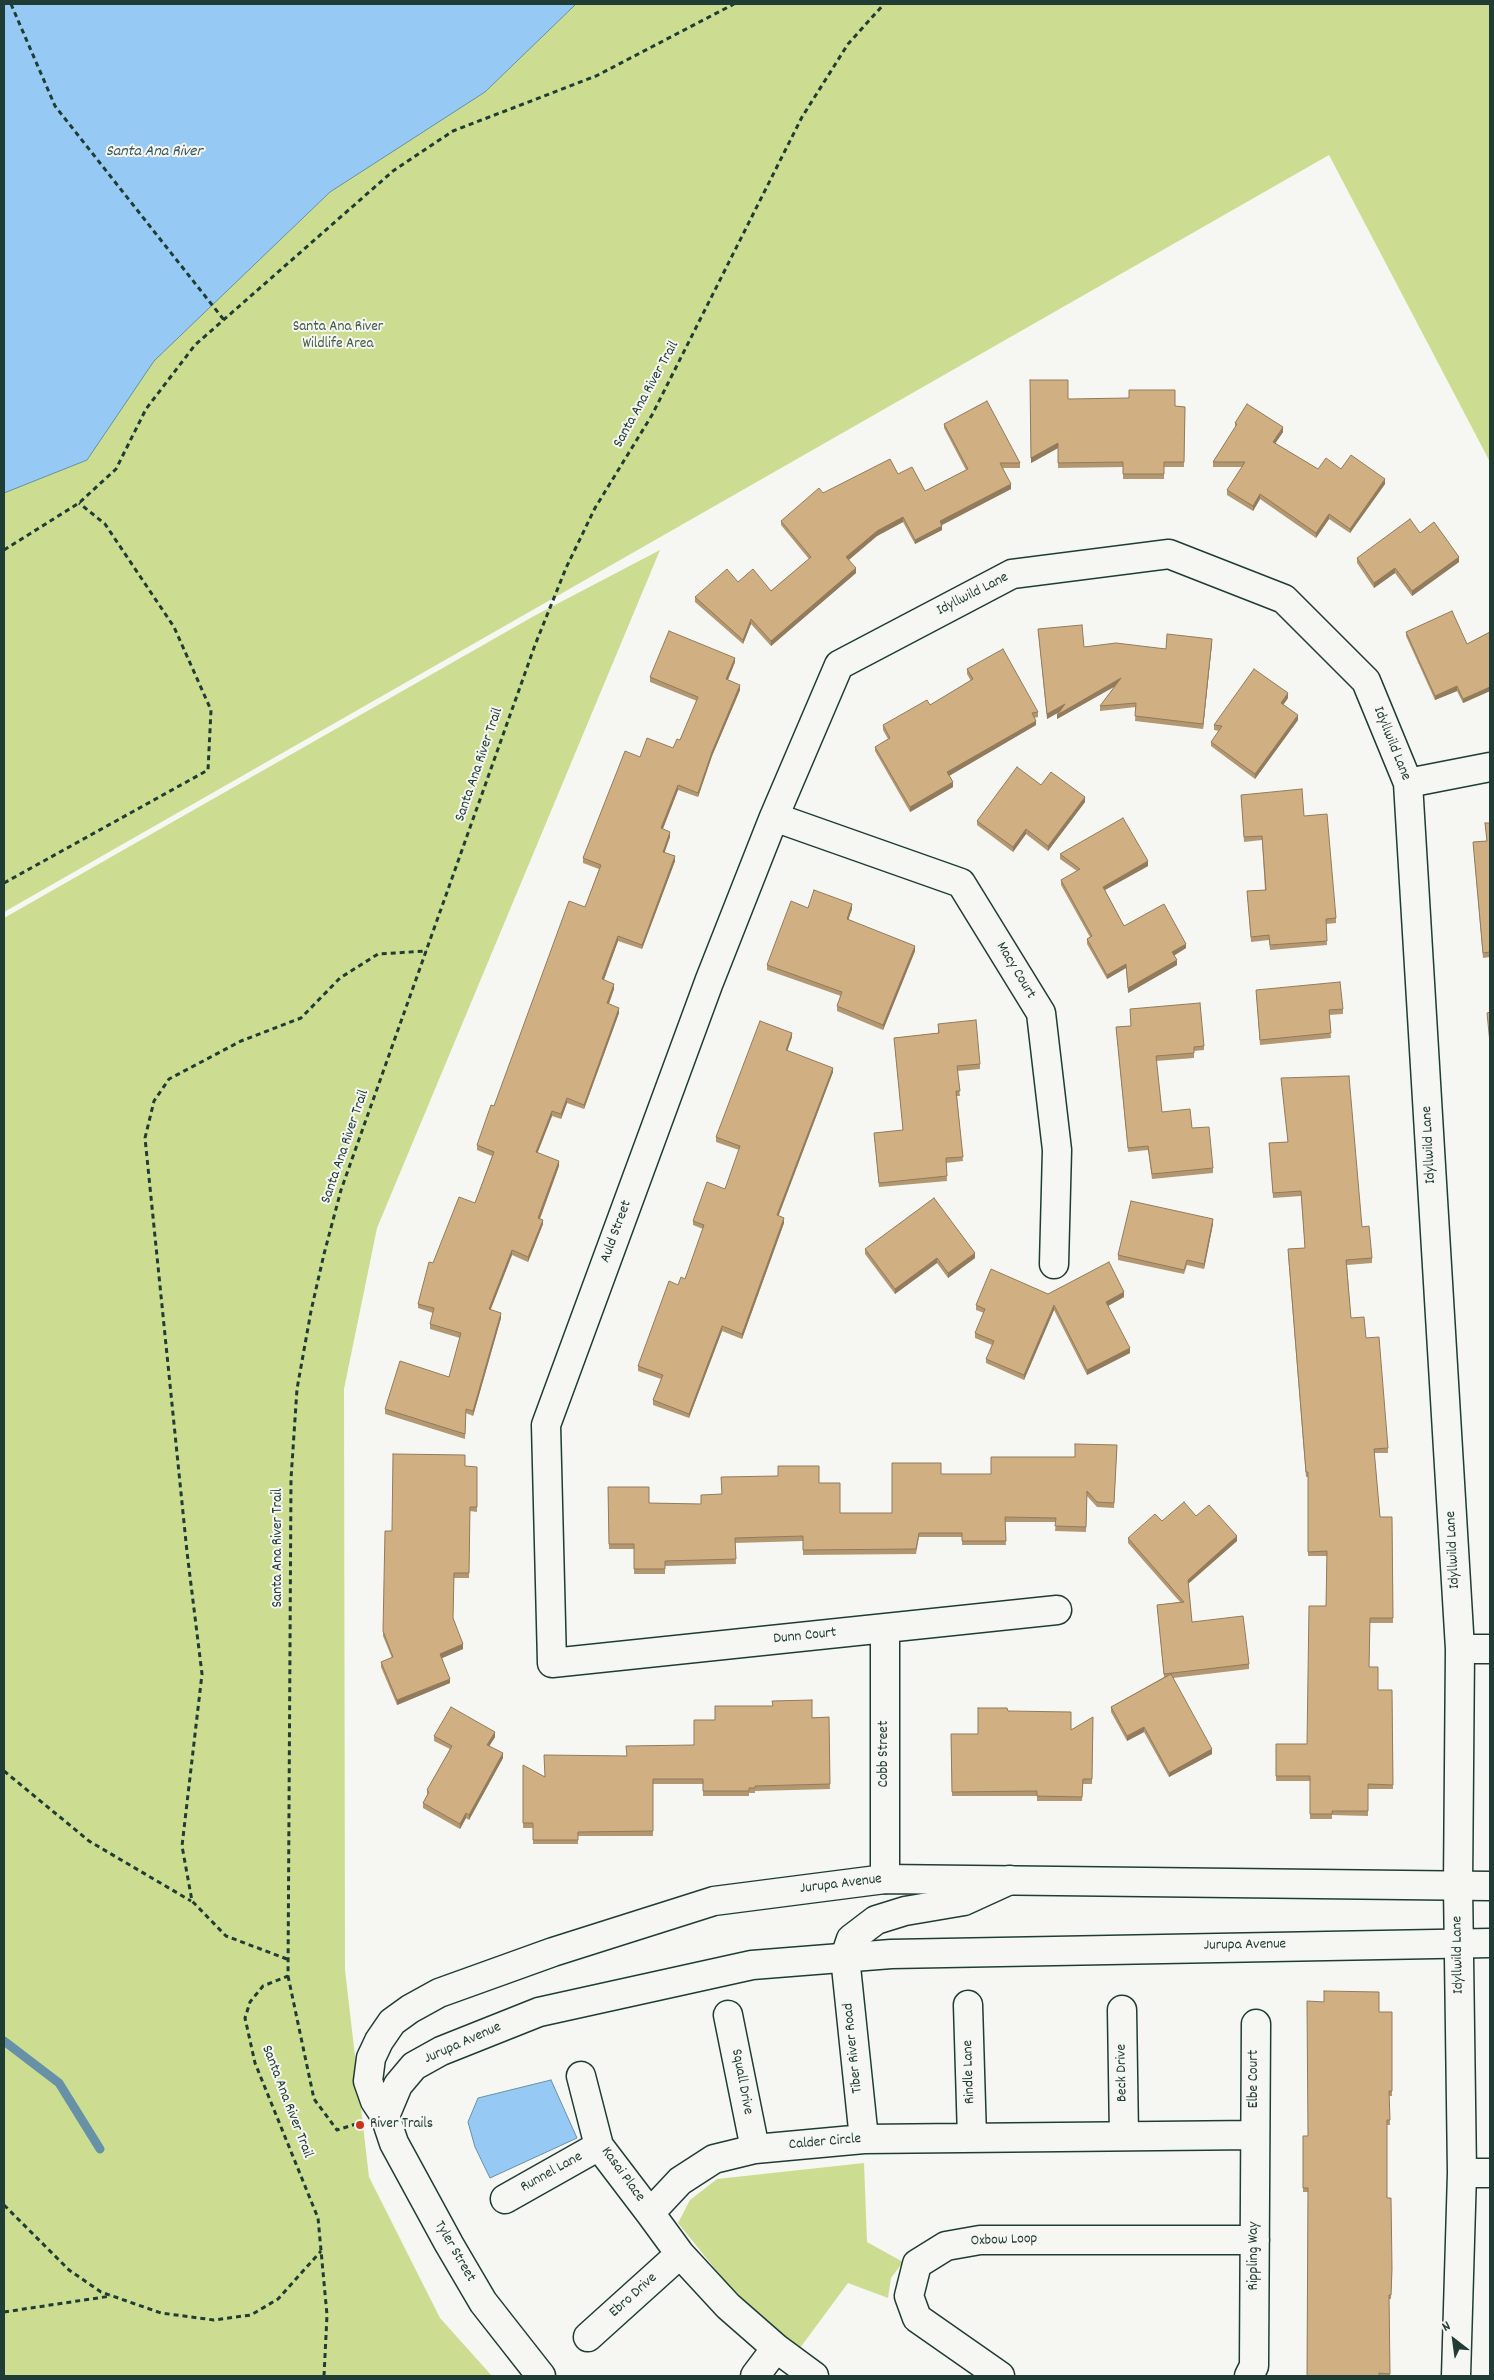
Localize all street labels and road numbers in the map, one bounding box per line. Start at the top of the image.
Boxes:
street label: Santa Ana River Trail [610,339,684,451]
street label: Idyllwild Lane [934,569,1012,621]
street label: Idyllwild Lane [1368,704,1414,784]
street label: Santa Ana River Trail [452,706,508,824]
street label: Macy Court [991,939,1039,1003]
street label: Santa Ana River Trail [318,1088,374,1206]
street label: Idyllwild Lane [1419,1106,1441,1184]
street label: Auld Street [597,1198,637,1266]
street label: Santa Ana River Trail [270,1489,288,1607]
street label: Idyllwild Lane [1443,1511,1465,1589]
street label: Dunn Court [773,1625,837,1649]
street label: Cobb Street [876,1721,894,1787]
street label: Jurupa Avenue [799,1871,883,1899]
street label: Idyllwild Lane [1449,1916,1469,1994]
street label: Jurupa Avenue [1204,1936,1286,1956]
street label: Tiber River Road [840,2002,868,2094]
street label: Jurupa Avenue [422,2019,504,2069]
street label: Rindle Lane [960,2040,980,2104]
street label: Santa Ana River Trail [256,2043,316,2161]
street label: Beck Drive [1113,2044,1133,2102]
street label: Squall Drive [726,2048,756,2116]
street label: Elbe Court [1246,2050,1264,2108]
street label: Calder Circle [788,2131,862,2155]
street label: Kasai Place [596,2144,648,2206]
street label: Runnel Lane [518,2149,586,2197]
street label: Tyler Street [429,2218,479,2286]
street label: Rippling Way [1246,2222,1264,2290]
street label: Oxbow Loop [970,2231,1038,2251]
street label: Ebro Drive [606,2270,662,2322]

